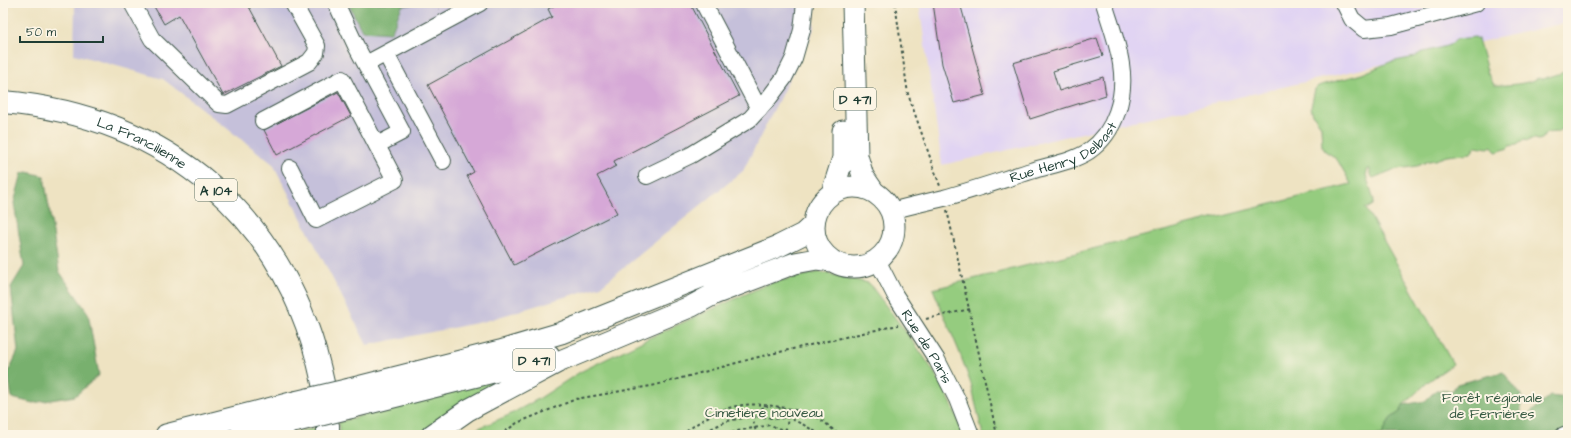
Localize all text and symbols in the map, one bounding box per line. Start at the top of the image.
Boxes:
scale bar [20,18,103,44]
text: 50 m [26,24,57,41]
road number: D 471 [834,88,876,110]
street label: La Francilienne [94,113,191,174]
street label: Rue Henry Delbast [1007,118,1123,188]
road number: A 104 [195,179,237,201]
street label: Rue de Paris [896,306,956,387]
road number: D 471 [513,349,555,371]
park label: Forêt régionale de Ferrières [1442,388,1543,424]
park label: Cimetière nouveau [705,403,823,423]

